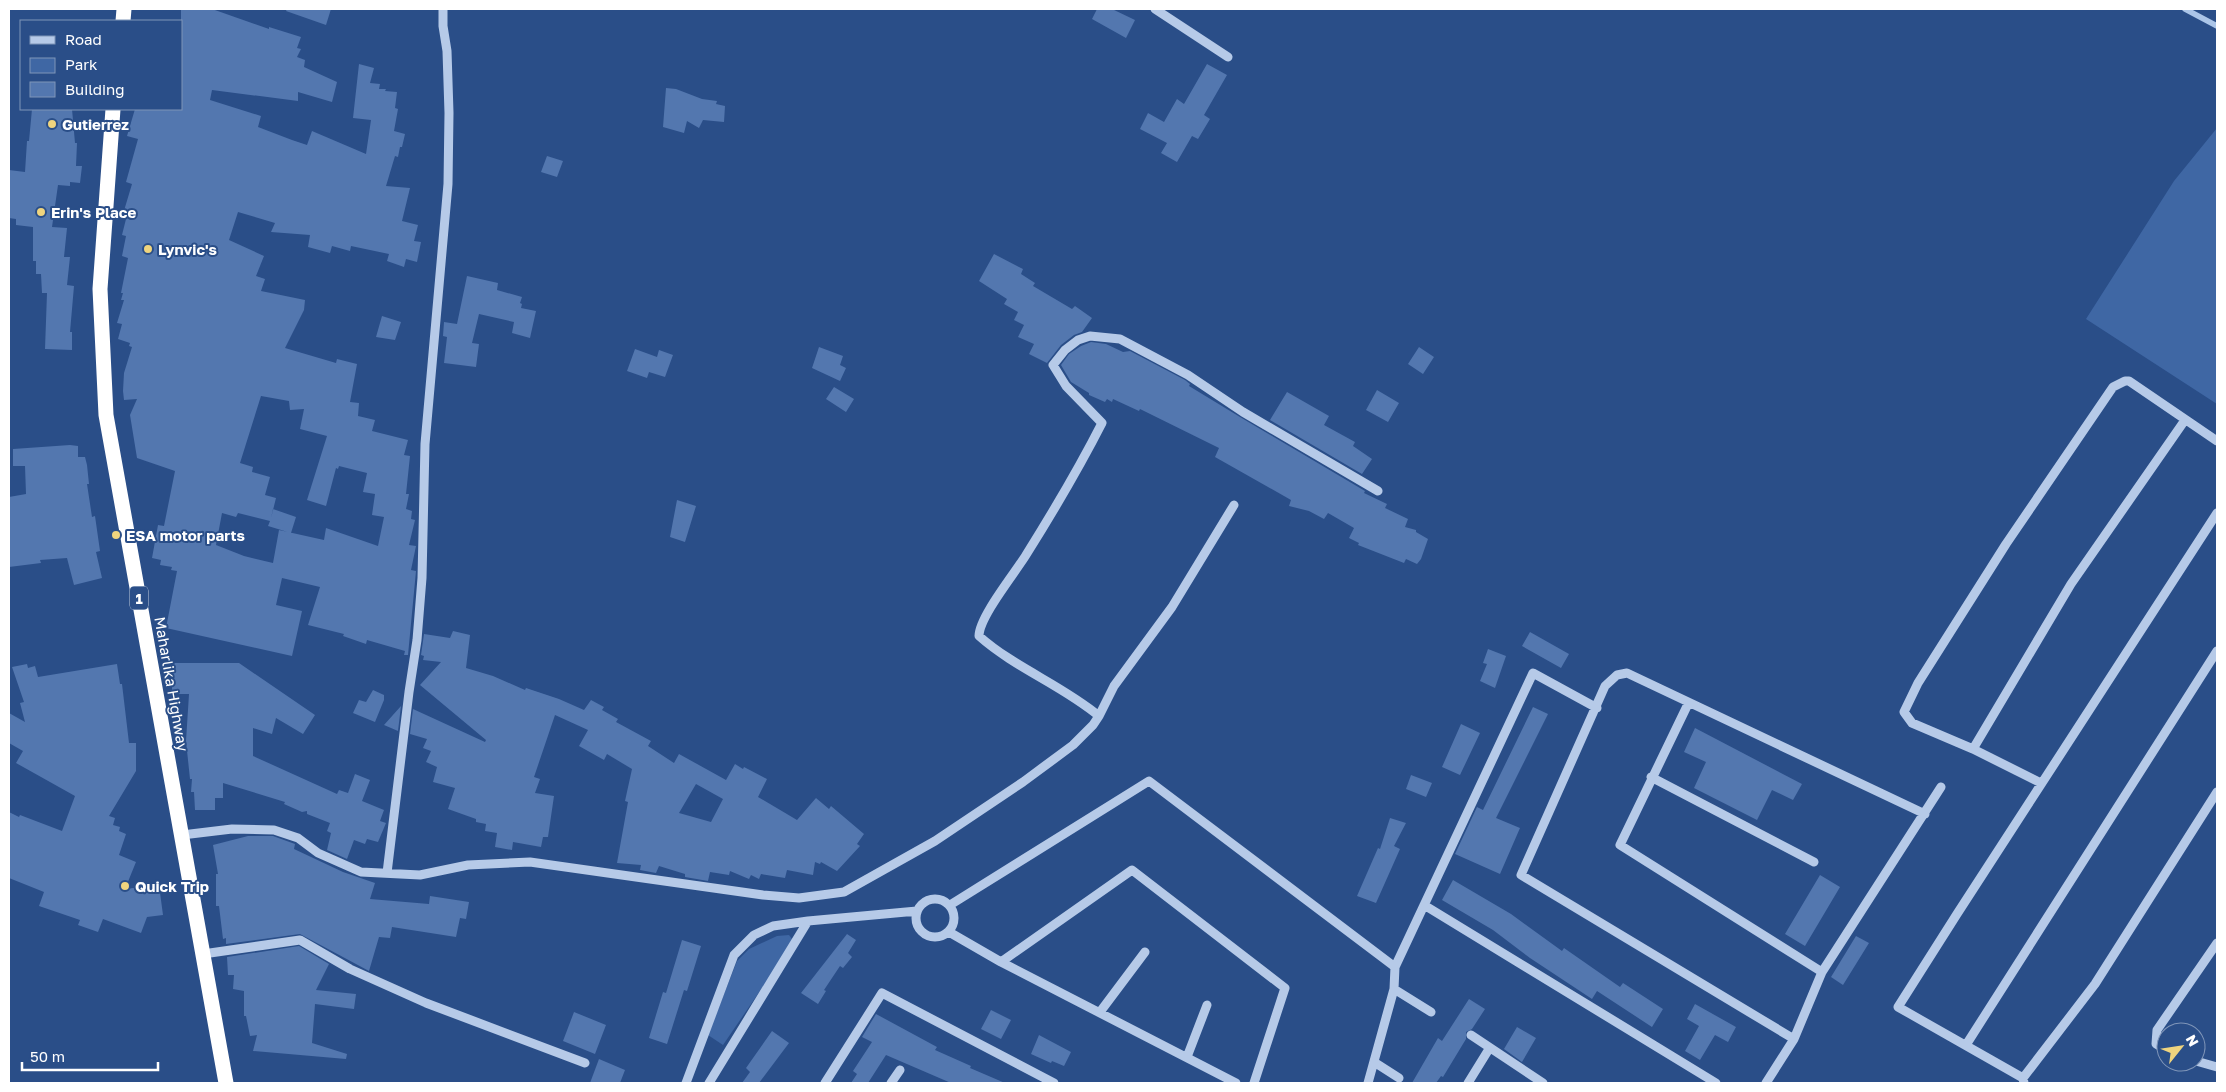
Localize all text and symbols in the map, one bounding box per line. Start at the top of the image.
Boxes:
legend [20,20,182,110]
text: Road [65,30,102,48]
text: Park [65,55,98,73]
text: Building [65,80,125,98]
place label: Gutierrez [62,115,129,133]
marker: Gutierrez [46,118,58,130]
place label: Erin's Place [51,203,136,221]
marker: Erin's Place [35,206,47,218]
place label: Lynvic's [158,240,217,258]
marker: Lynvic's [142,243,154,255]
place label: ESA motor parts [126,526,245,544]
marker: ESA motor parts [110,529,122,541]
road number: 1 [130,586,148,610]
street label: Maharlika Highway [151,615,193,753]
place label: Quick Trip [135,877,209,895]
marker: Quick Trip [119,880,131,892]
north arrow [2156,1022,2206,1072]
text: N [2183,1031,2203,1049]
scale bar [22,1040,159,1072]
text: 50 m [30,1047,65,1065]

